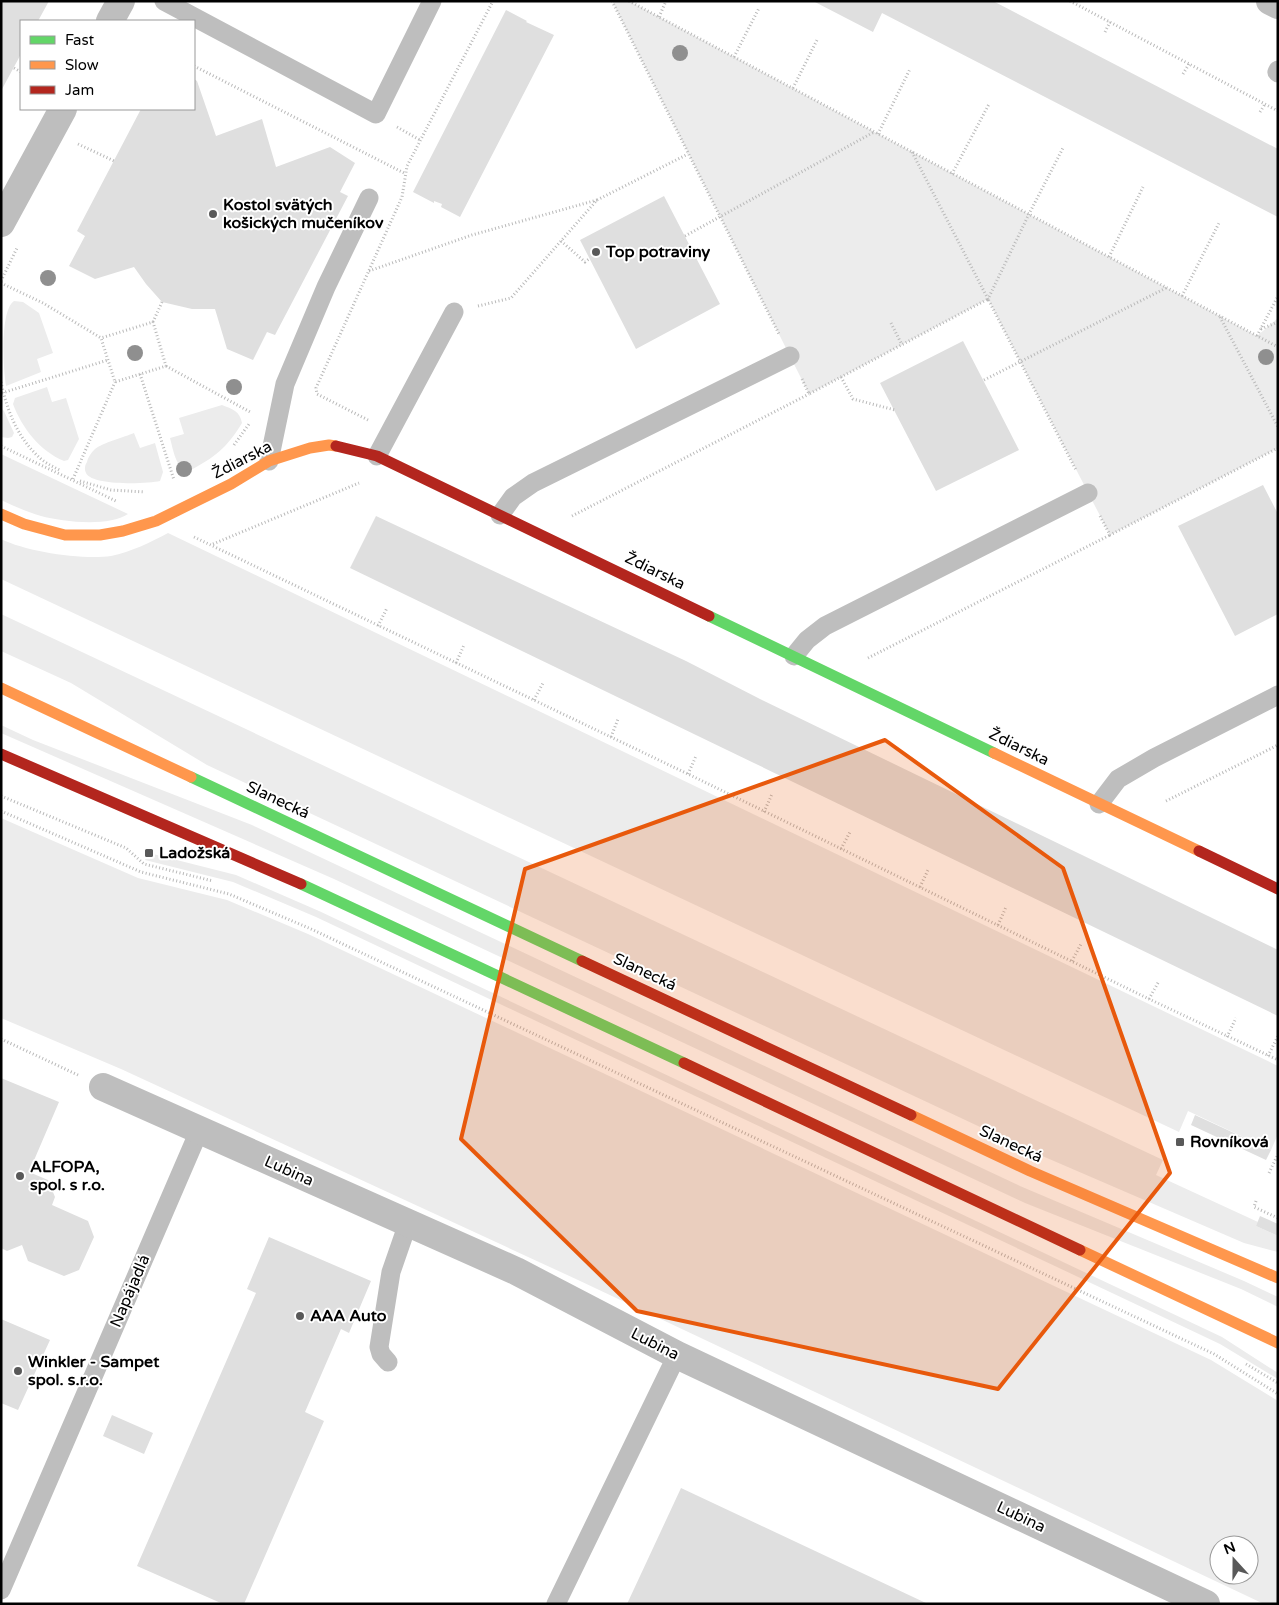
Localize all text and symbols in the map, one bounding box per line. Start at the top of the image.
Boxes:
legend [20,20,195,110]
text: Fast [65,31,95,49]
text: Slow [65,56,99,74]
text: Jam [65,81,94,99]
place label: Kostol svätých košických mučeníkov [223,195,384,233]
marker: Kostol svätých košických mučeníkov [207,208,219,220]
place label: Top potraviny [605,242,711,262]
marker: Top potraviny [590,246,602,258]
street label: Ždiarska [209,436,275,484]
street label: Ždiarska [622,548,688,594]
street label: Ždiarska [986,724,1052,770]
street label: Slanecká [243,777,313,823]
place label: Ladožská [159,843,230,863]
marker: Ladožská [143,847,155,859]
street label: Slanecká [610,949,680,995]
street label: Slanecká [976,1121,1046,1167]
place label: Rovníková [1190,1132,1269,1152]
marker: Rovníková [1174,1136,1186,1148]
street label: Lubina [261,1151,317,1191]
place label: ALFOPA, spol. s r.o. [30,1157,105,1195]
marker: ALFOPA, spol. s r.o. [14,1170,26,1182]
street label: Napájadlá [106,1252,154,1330]
place label: AAA Auto [310,1306,387,1326]
marker: AAA Auto [294,1310,306,1322]
street label: Lubina [627,1323,683,1365]
place label: Winkler - Sampet spol. s.r.o. [28,1352,160,1390]
marker: Winkler - Sampet spol. s.r.o. [12,1365,24,1377]
street label: Lubina [993,1497,1049,1537]
north arrow [1209,1535,1259,1585]
text: N [1221,1538,1238,1558]

